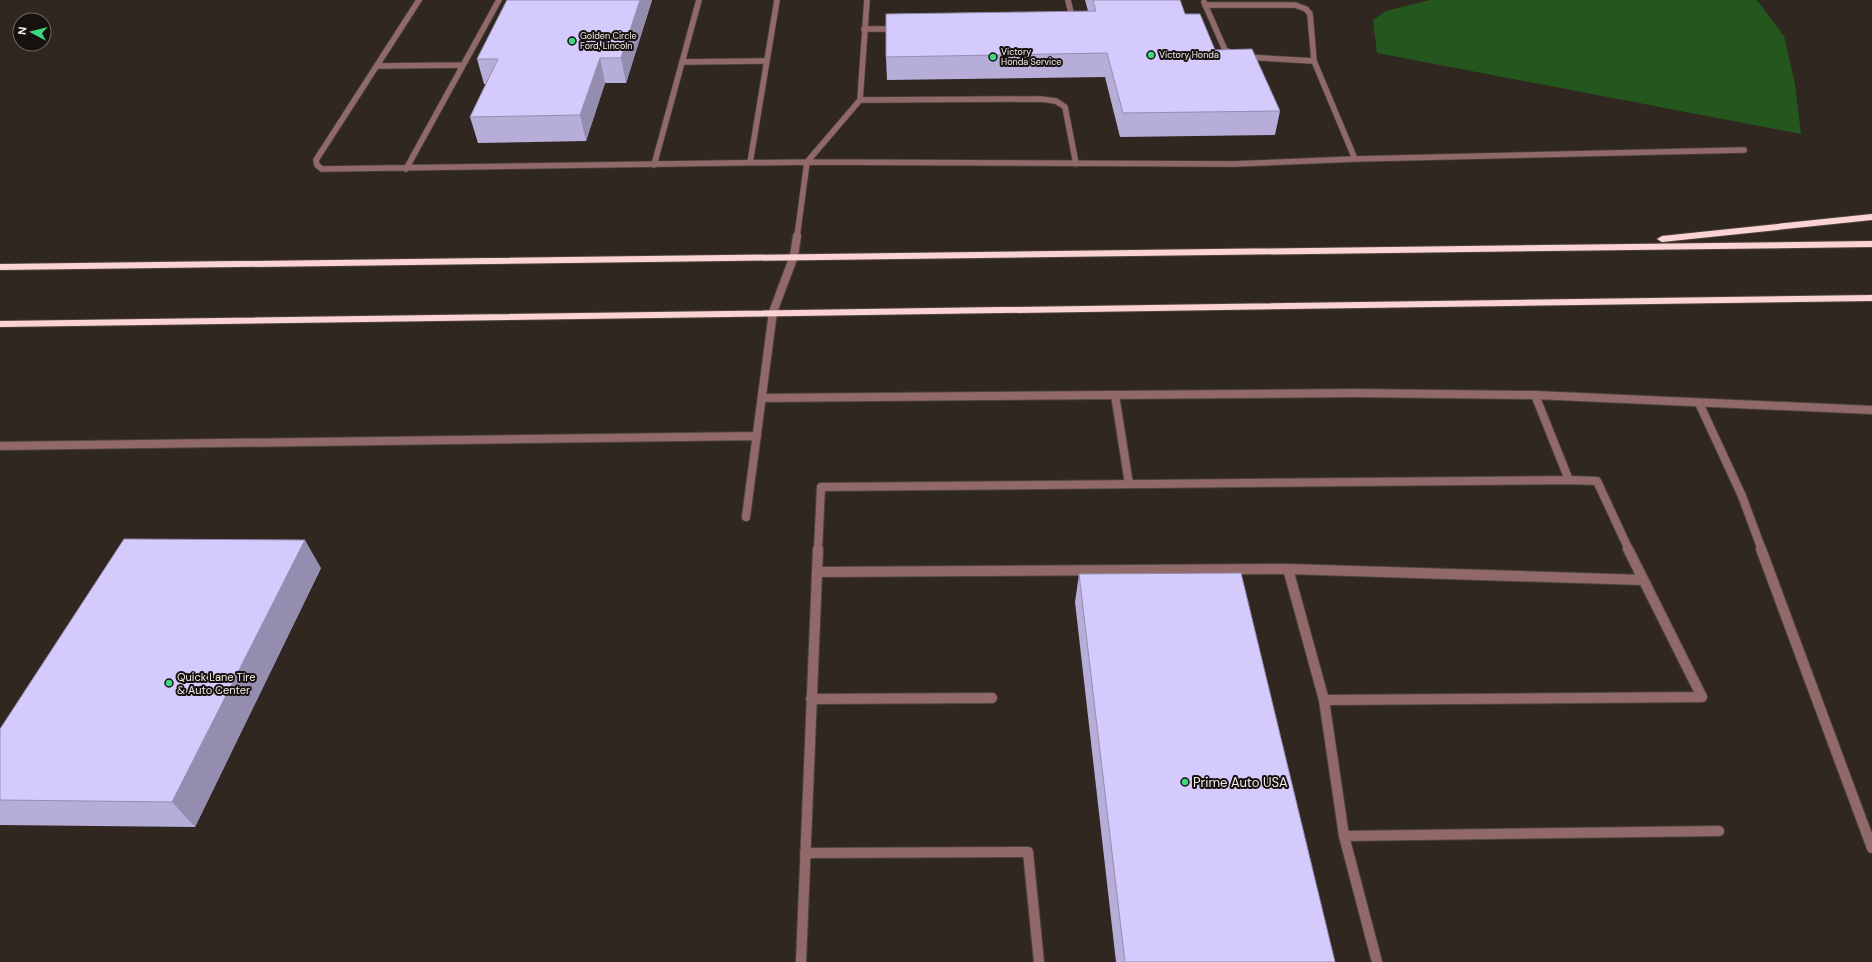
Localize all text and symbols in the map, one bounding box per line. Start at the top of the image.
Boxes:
north arrow [12,12,52,52]
text: N [15,26,30,36]
place label: Golden Circle Ford, Lincoln [580,30,637,52]
marker: Golden Circle Ford, Lincoln [567,36,577,46]
place label: Victory Honda Service [1001,46,1061,68]
place label: Victory Honda [1159,49,1219,61]
marker: Victory Honda [1146,50,1156,60]
marker: Victory Honda Service [988,52,998,62]
place label: Quick Lane Tire & Auto Center [177,670,255,697]
marker: Quick Lane Tire & Auto Center [164,678,174,688]
place label: Prime Auto USA [1193,774,1288,791]
marker: Prime Auto USA [1180,777,1190,787]

